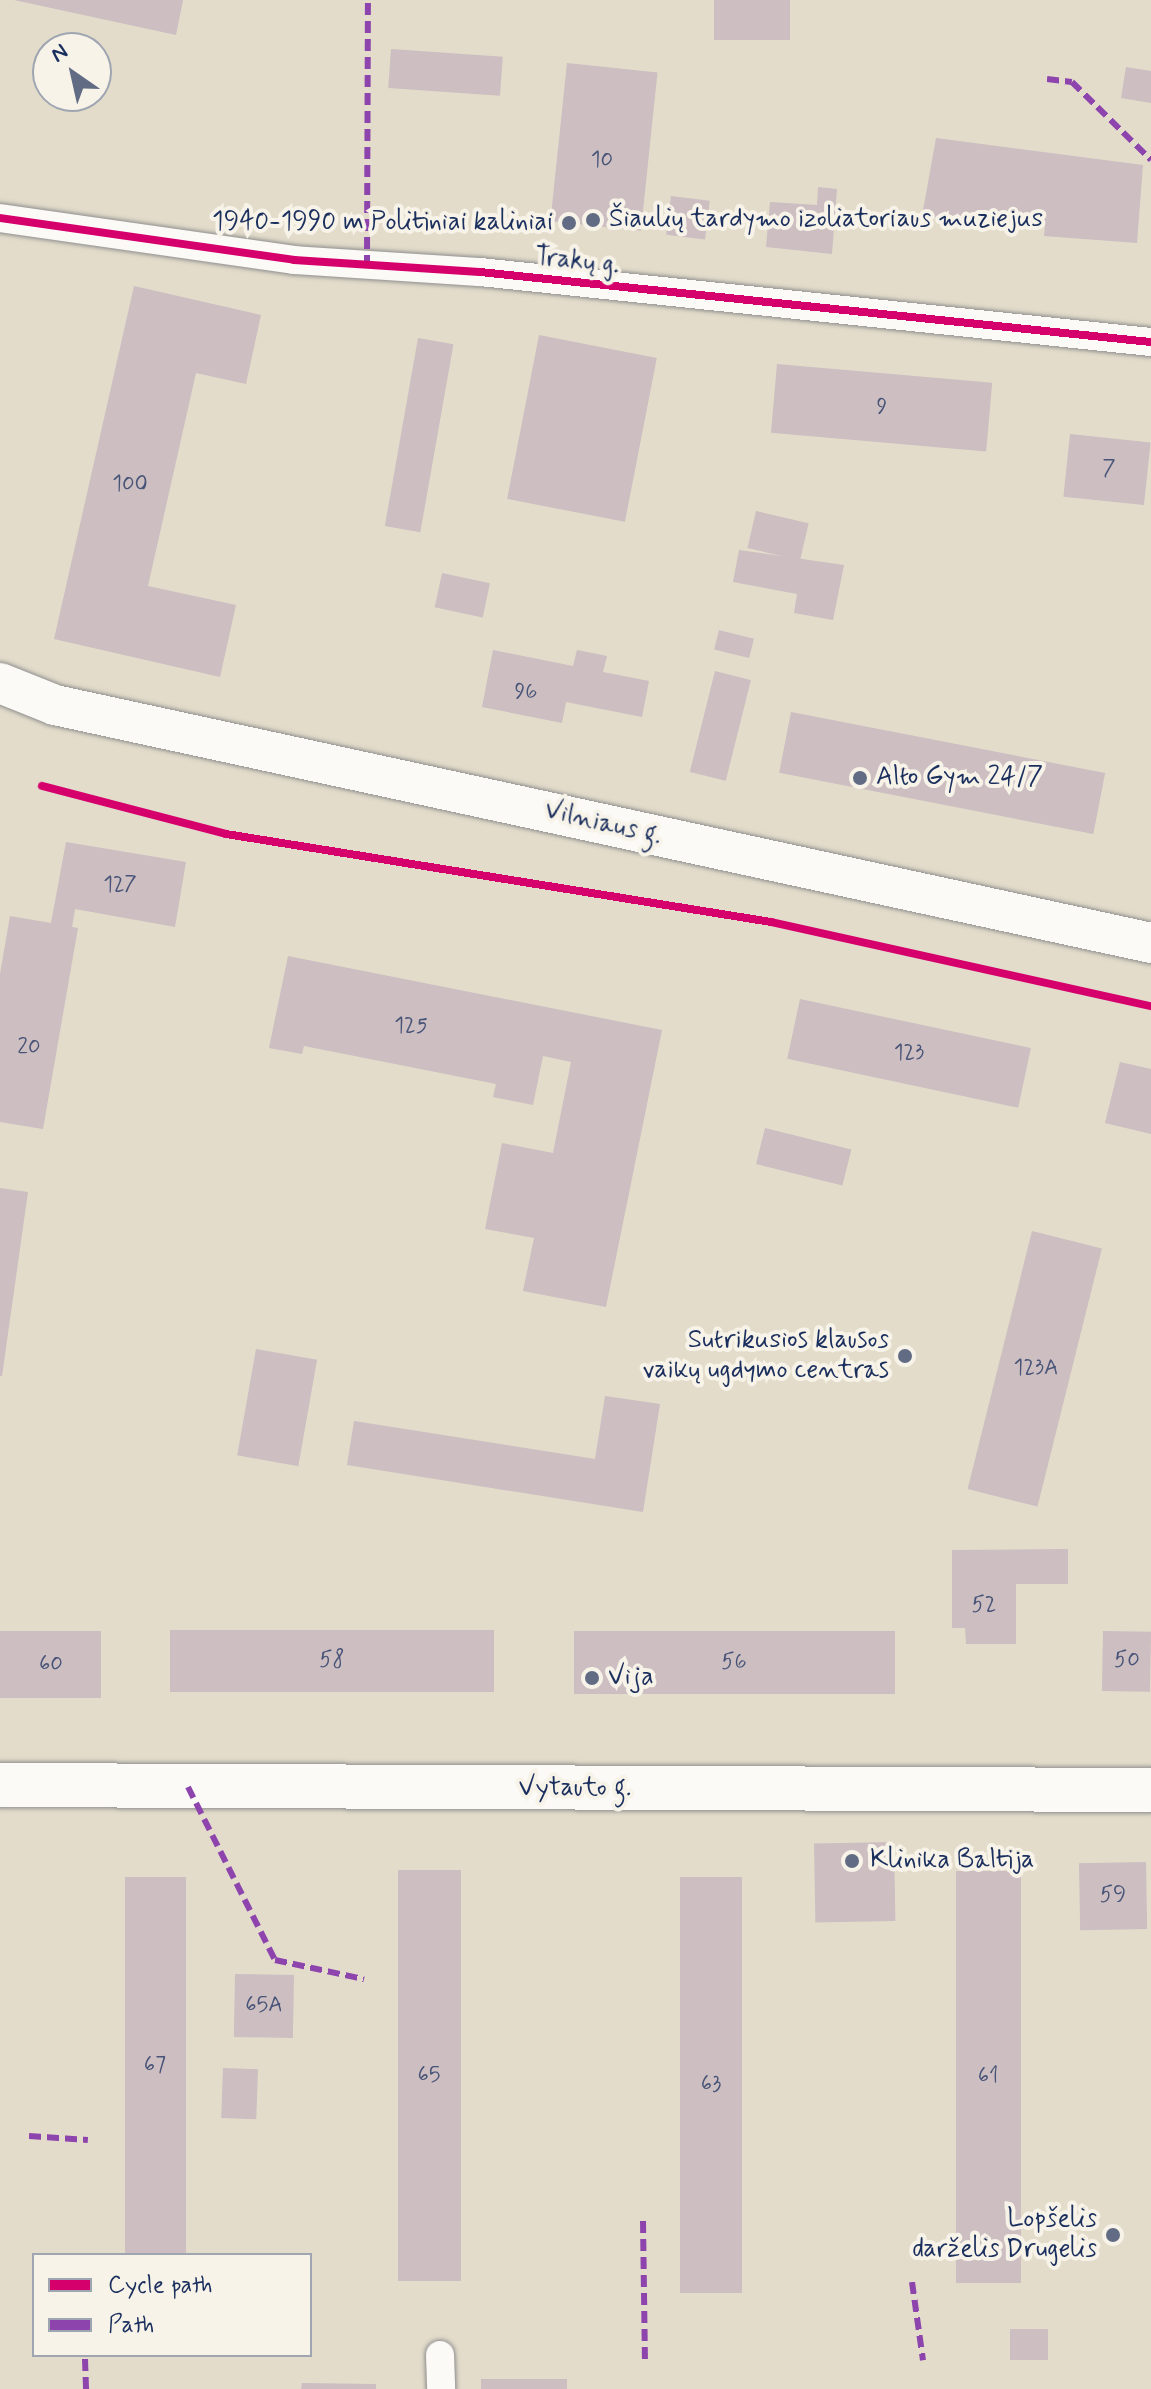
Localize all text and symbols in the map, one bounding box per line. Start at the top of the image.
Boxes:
north arrow [32,32,112,112]
text: N [46,38,74,69]
house number: 10 [591,148,613,174]
place label: Šiaulių tardymo izoliatoriaus muziejus [609,204,1034,236]
place label: 1940-1990 m Politiniai kaliniai [215,207,553,239]
marker: Šiaulių tardymo izoliatoriaus muziejus [584,211,602,229]
marker: 1940-1990 m Politiniai kaliniai [560,214,578,232]
street label: Trakų g. [533,242,621,282]
house number: 9 [877,395,887,421]
house number: 7 [1102,457,1116,483]
house number: 100 [112,472,148,498]
house number: 96 [515,680,537,706]
place label: Alto Gym 24/7 [876,762,1047,794]
marker: Alto Gym 24/7 [851,769,869,787]
street label: Vilniaus g. [542,795,664,853]
house number: 127 [103,873,137,899]
house number: 125 [394,1014,428,1040]
house number: 20 [17,1035,41,1061]
house number: 123 [894,1041,924,1067]
place label: Sutrikusios klausos vaikų ugdymo centras [652,1325,889,1386]
marker: Sutrikusios klausos vaikų ugdymo centras [896,1347,914,1365]
house number: 123A [1014,1356,1058,1382]
house number: 52 [972,1593,996,1619]
house number: 58 [319,1648,345,1674]
house number: 50 [1114,1648,1140,1674]
house number: 56 [721,1650,747,1676]
house number: 60 [39,1652,63,1678]
place label: Vija [608,1662,654,1694]
marker: Vija [583,1669,601,1687]
street label: Vytauto g. [519,1773,631,1805]
place label: Klinika Baltija [870,1845,1031,1877]
marker: Klinika Baltija [841,1850,863,1872]
house number: 59 [1100,1883,1126,1909]
house number: 65A [245,1993,283,2019]
house number: 67 [144,2053,166,2079]
house number: 65 [418,2063,440,2089]
house number: 61 [978,2064,998,2090]
house number: 63 [701,2072,721,2098]
place label: Lopšelis darželis Drugelis [910,2204,1097,2266]
marker: Lopšelis darželis Drugelis [1104,2226,1122,2244]
legend [32,2253,312,2357]
text: Cycle path [108,2270,213,2301]
text: Path [108,2310,154,2341]

